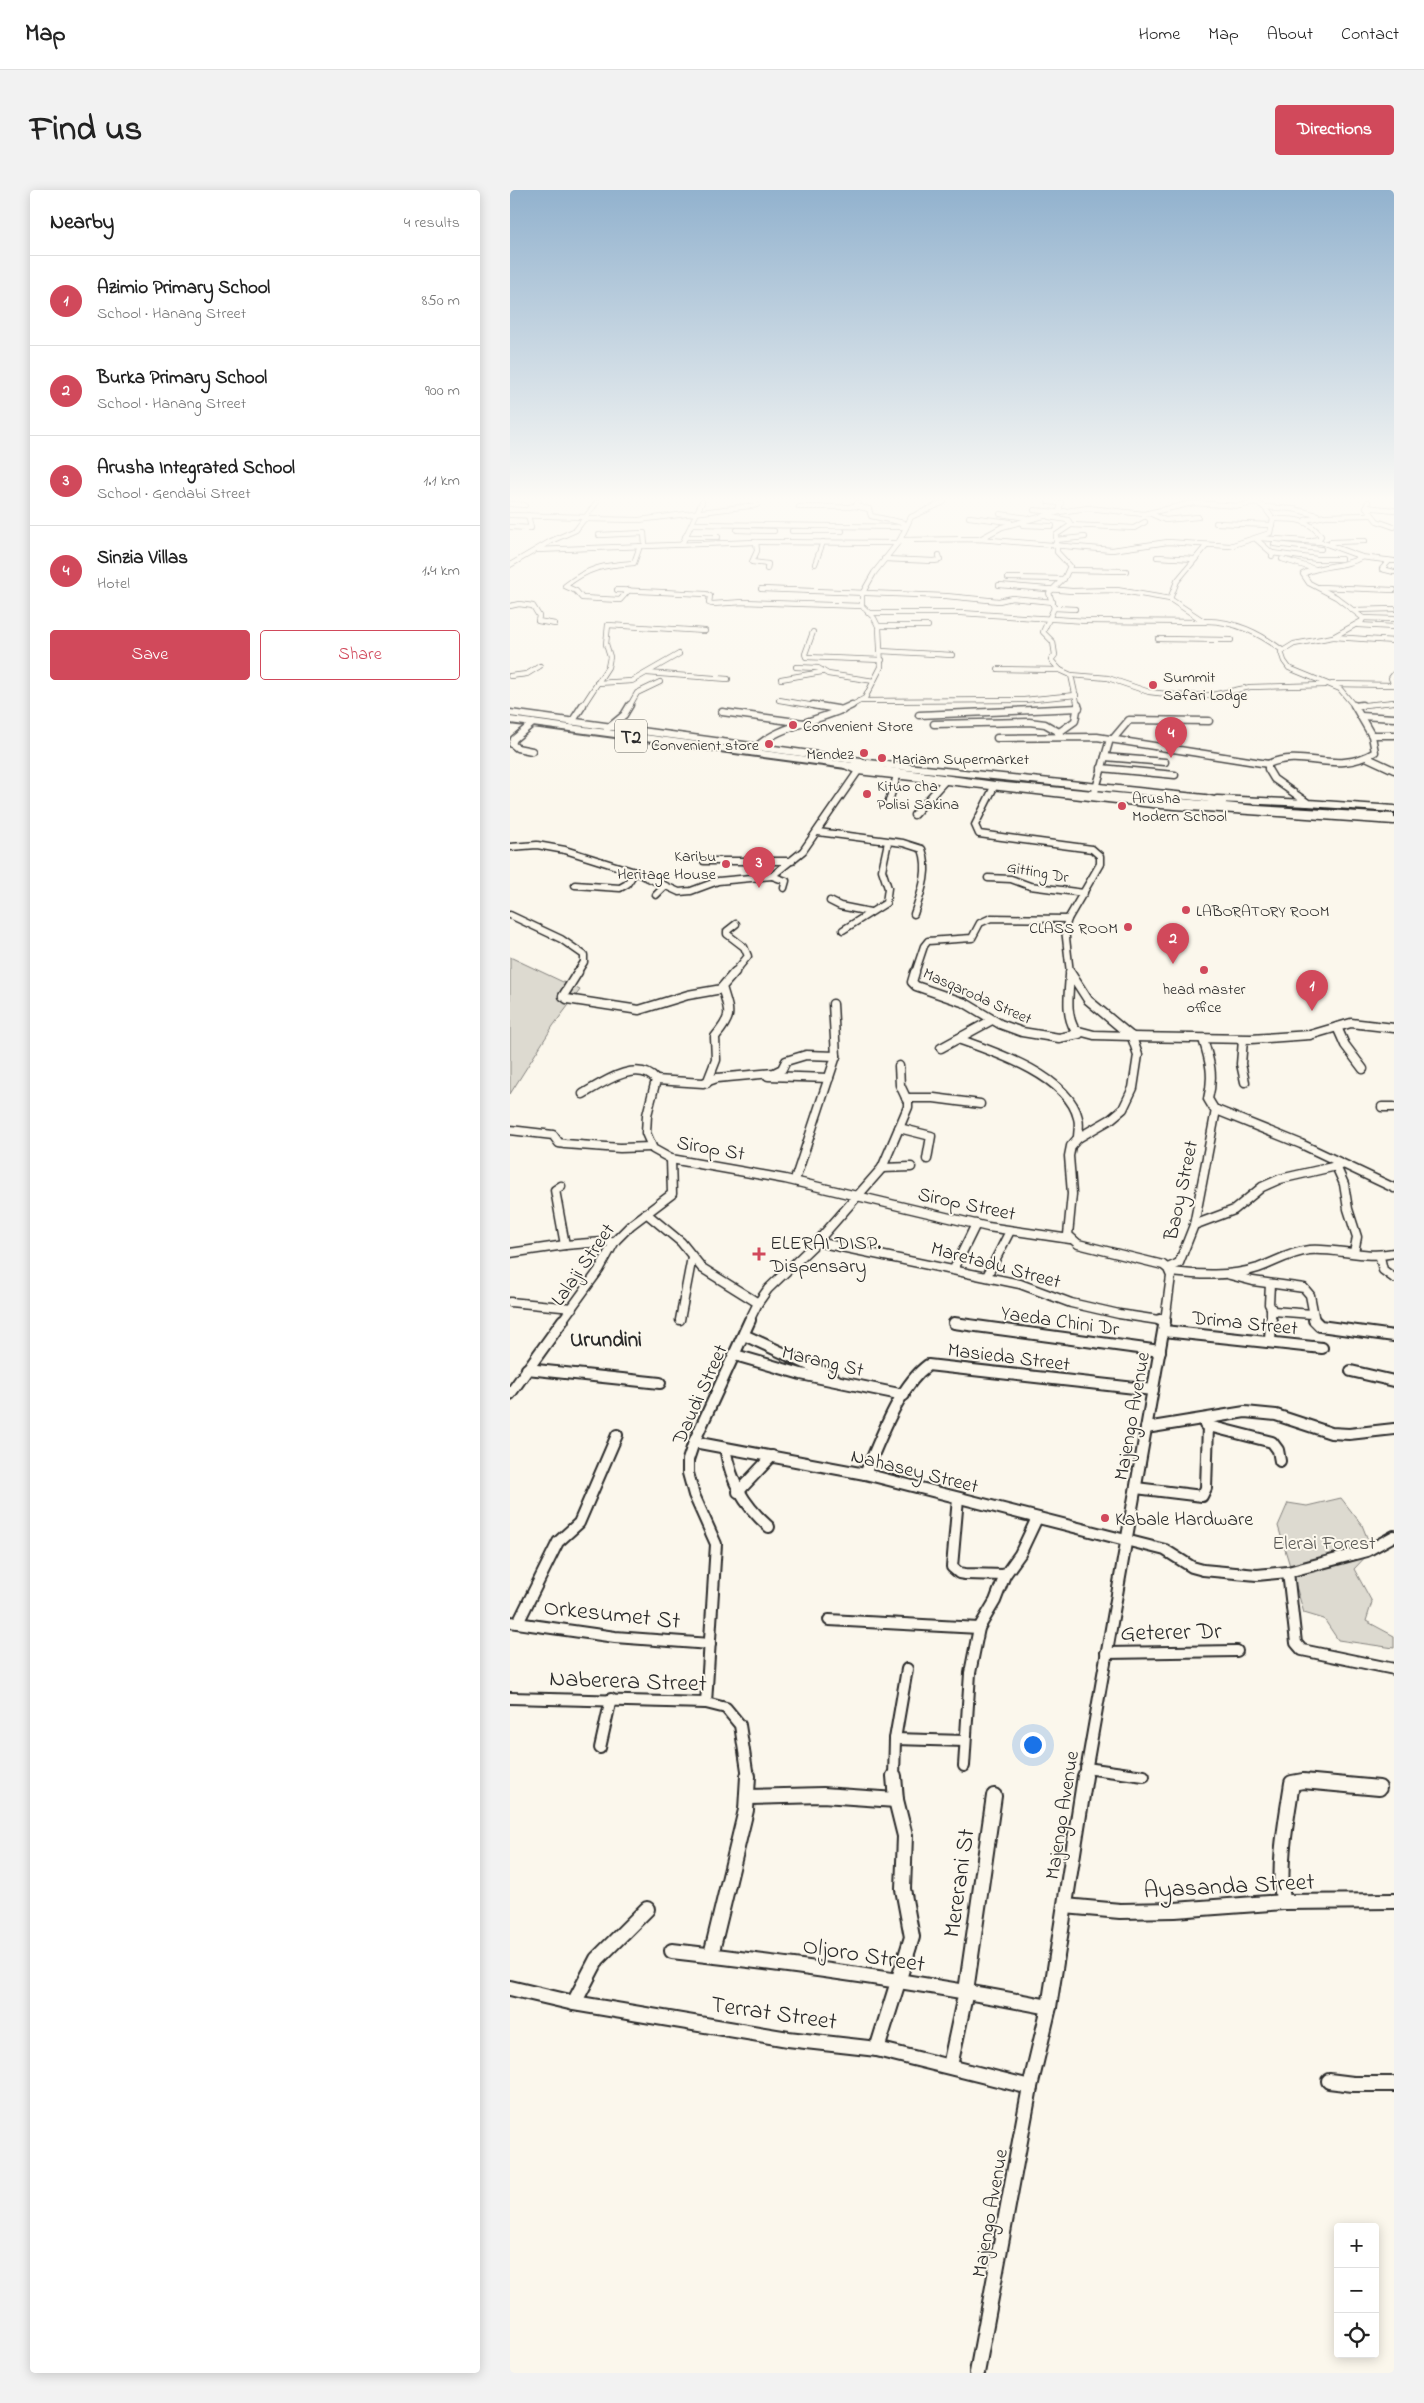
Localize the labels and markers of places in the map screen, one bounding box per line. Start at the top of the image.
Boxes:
place label: Summit Safari Lodge [1163,666,1248,708]
marker: Summit Safari Lodge [1147,679,1159,691]
place label: Convenient Store [803,715,914,739]
pin: 4 [1155,717,1187,758]
marker: Convenient Store [787,719,799,731]
place label: Convenient store [651,734,760,758]
marker: Convenient store [763,738,775,750]
place label: Mendez [806,743,854,767]
marker: Mendez [858,747,870,759]
place label: Mariam Supermarket [892,748,1030,772]
marker: Mariam Supermarket [876,752,888,764]
place label: Kituo cha Polisi Sakina [877,775,959,817]
place label: Arusha Modern School [1132,787,1227,829]
marker: Kituo cha Polisi Sakina [861,788,873,800]
marker: Arusha Modern School [1116,800,1128,812]
place label: Karibu Heritage House [617,845,717,887]
pin: 3 [743,847,775,888]
marker: Karibu Heritage House [720,858,732,870]
place label: LABORATORY ROOM [1196,900,1329,924]
marker: LABORATORY ROOM [1180,904,1192,916]
place label: CLASS ROOM [1029,917,1118,941]
marker: CLASS ROOM [1122,921,1134,933]
pin: 2 [1157,923,1189,964]
marker: head master office [1198,964,1210,976]
pin: 1 [1296,970,1328,1011]
place label: head master office [1162,978,1246,1020]
place label: ELERAI DISP. Dispensary [769,1230,881,1282]
marker: ELERAI DISP. Dispensary [752,1247,766,1261]
place label: Kabale Hardware [1115,1506,1253,1535]
marker: Kabale Hardware [1099,1512,1111,1524]

